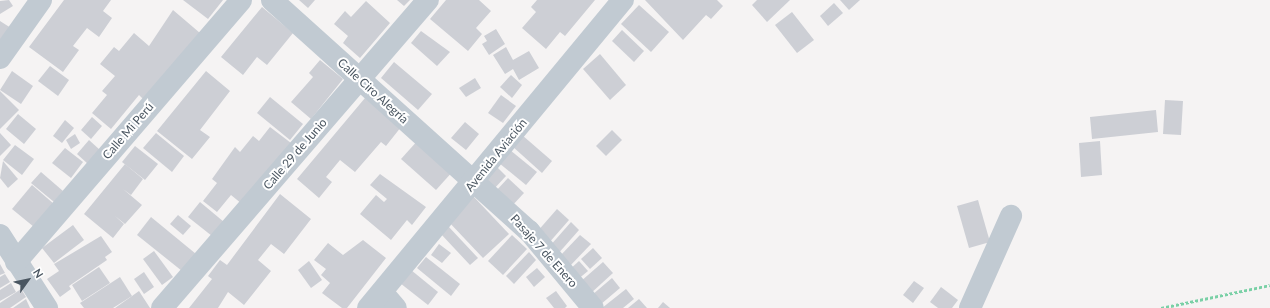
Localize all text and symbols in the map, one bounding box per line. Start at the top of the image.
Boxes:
street label: Calle Ciro Alegría [334,55,412,127]
street label: Calle Mi Perú [99,100,157,162]
street label: Calle 29 de Junio [260,115,330,193]
street label: Avenida Aviación [462,115,530,195]
street label: Pasaje 7 de Enero [507,212,581,290]
north arrow [8,260,48,300]
text: N [31,266,46,280]

